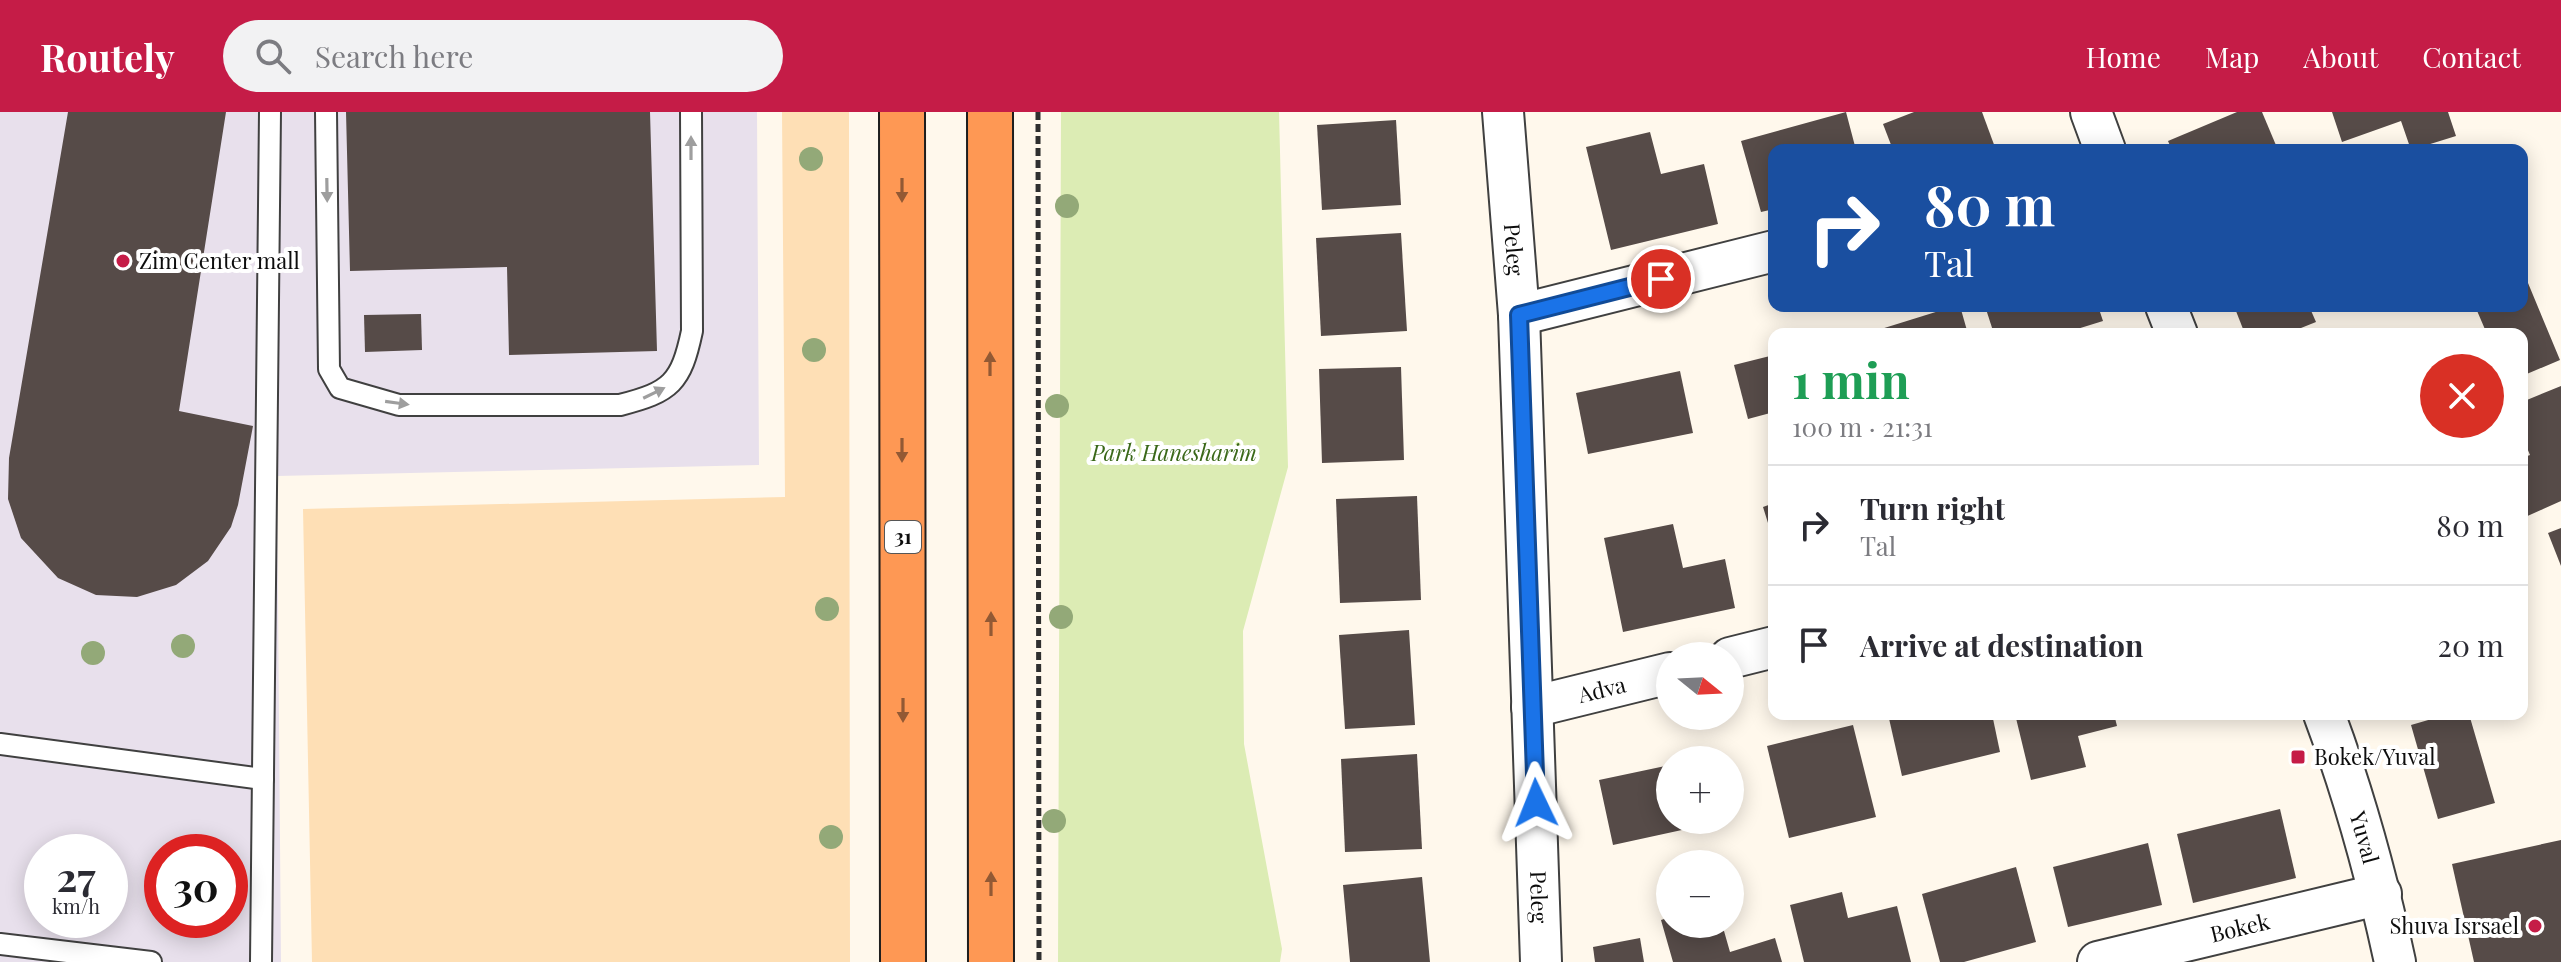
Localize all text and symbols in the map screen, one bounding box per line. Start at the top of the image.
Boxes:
search box [223,20,783,92]
text: Routely [40,31,175,82]
icon: search [251,34,295,78]
text: Search here [315,36,473,76]
text: Home [2086,38,2161,75]
text: Map [2205,38,2259,75]
text: About [2303,38,2378,75]
text: Contact [2422,38,2521,75]
one-way arrow [685,135,697,160]
text: 80 m [1924,166,2055,241]
icon: right [1792,176,1896,280]
one-way arrow [321,178,333,203]
one-way arrow [896,178,908,203]
street label: Peleg [1498,222,1532,277]
text: Tal [1924,238,1974,286]
place label: Zim Center mall [139,245,300,275]
pin [1627,245,1695,313]
marker: Zim Center mall [114,252,132,270]
icon: arrive [1639,257,1683,301]
text: 1 min [1792,347,1910,411]
one-way arrow [984,351,997,376]
button: close [2420,354,2504,438]
one-way arrow [643,386,666,400]
one-way arrow [385,397,410,410]
text: 100 m · 21:31 [1792,409,1933,444]
park label: Park Hanesharim [1090,437,1257,467]
one-way arrow [896,438,908,463]
text: Turn right [1860,488,2005,528]
icon: right [1792,503,1836,547]
text: 80 m [2436,505,2504,545]
road number: 31 [885,521,921,553]
text: Tal [1860,528,1896,563]
one-way arrow [985,611,997,636]
icon: arrive [1792,623,1836,667]
text: Arrive at destination [1860,625,2143,665]
text: 20 m [2438,625,2504,665]
north arrow [1656,642,1744,730]
map controls [1656,642,1744,938]
street label: Adva [1574,668,1629,709]
one-way arrow [897,698,909,723]
place label: Bokek/Yuval [2314,741,2436,771]
button: + [1656,746,1744,834]
marker: Bokek/Yuval [2289,748,2307,766]
position arrow [1494,761,1578,845]
street label: Yuval [2343,807,2387,867]
speed limit sign: 30 [144,834,248,938]
text: 27 [56,849,96,902]
button: − [1656,850,1744,938]
street label: Peleg [1524,870,1556,924]
one-way arrow [985,871,997,896]
text: km/h [52,892,100,919]
street label: Bokek [2207,905,2273,949]
place label: Shuva Isrsael [2389,910,2519,940]
marker: Shuva Isrsael [2526,917,2544,935]

